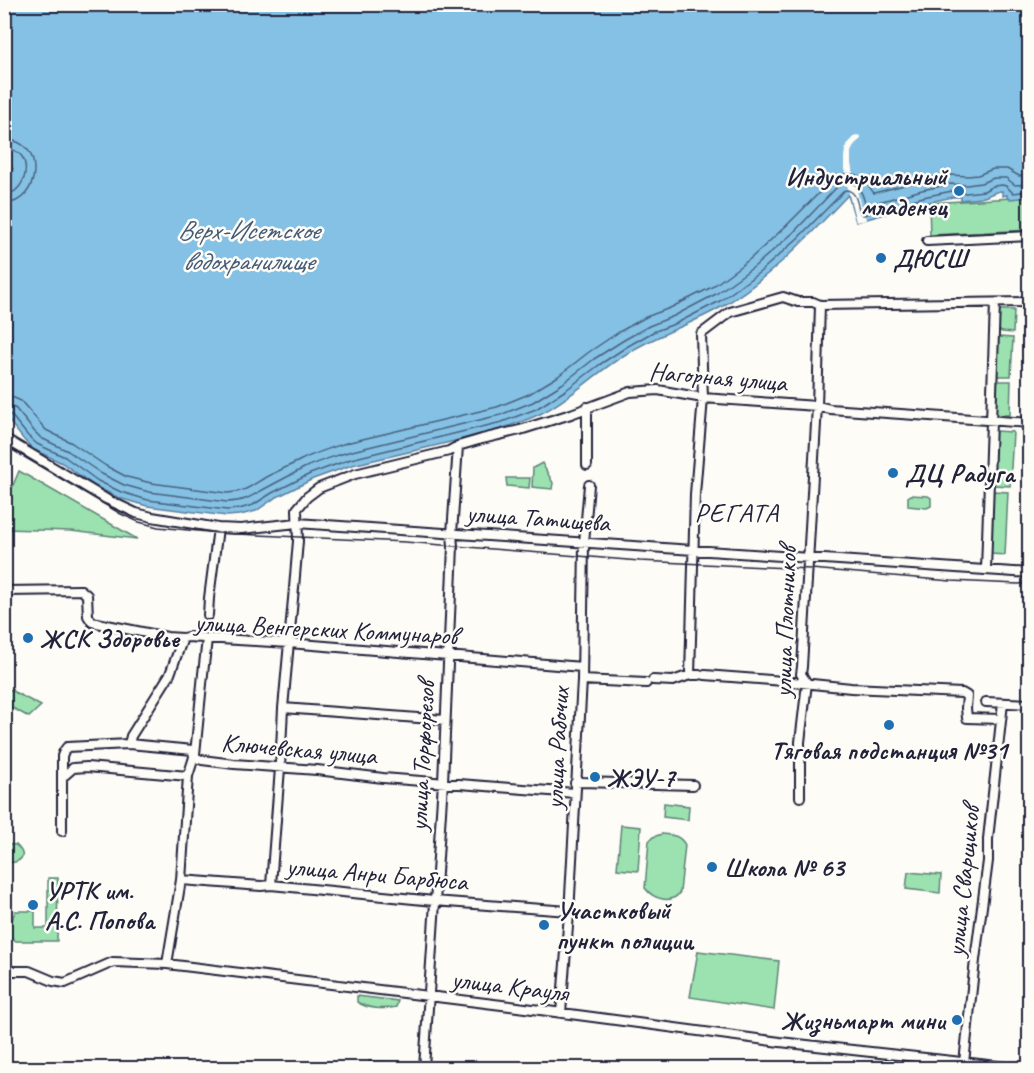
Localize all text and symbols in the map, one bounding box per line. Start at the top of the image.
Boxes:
place label: Индустриальный младенец [786,160,949,223]
marker: Индустриальный младенец [952,184,966,198]
water label: Верх-Исетское водохранилище [177,213,323,278]
place label: ДЮСШ [893,242,971,275]
marker: ДЮСШ [874,251,888,265]
street label: Нагорная улица [648,355,790,400]
place label: ДЦ Радуга [905,457,1017,490]
marker: ДЦ Радуга [886,466,900,480]
street label: улица Татищева [463,496,613,540]
district label: РЕГАТА [694,496,780,530]
street label: улица Плотников [766,540,804,700]
street label: улица Венгерских Коммунаров [192,606,464,653]
place label: ЖСК Здоровье [40,622,181,655]
marker: ЖСК Здоровье [21,631,35,645]
street label: улица Торфорезов [401,674,443,834]
street label: улица Рабочих [537,684,577,812]
marker: Тяговая подстанция №31 [882,718,896,732]
street label: Ключевская улица [220,726,380,772]
place label: Тяговая подстанция №31 [771,734,1010,767]
place label: ЖЭУ-7 [607,761,677,794]
marker: ЖЭУ-7 [588,770,602,784]
street label: улица Сварщиков [938,798,988,960]
street label: улица Анри Барбюса [283,849,471,898]
place label: Школа № 63 [724,851,846,884]
marker: Школа № 63 [705,860,719,874]
place label: УРТК им. А.С. Попова [45,874,157,937]
place label: Участковый пункт полиции [556,894,695,957]
marker: УРТК им. А.С. Попова [26,898,40,912]
marker: Участковый пункт полиции [537,918,551,932]
street label: улица Крауля [448,962,572,1010]
place label: Жизньмарт мини [781,1004,947,1037]
marker: Жизньмарт мини [950,1013,964,1027]

